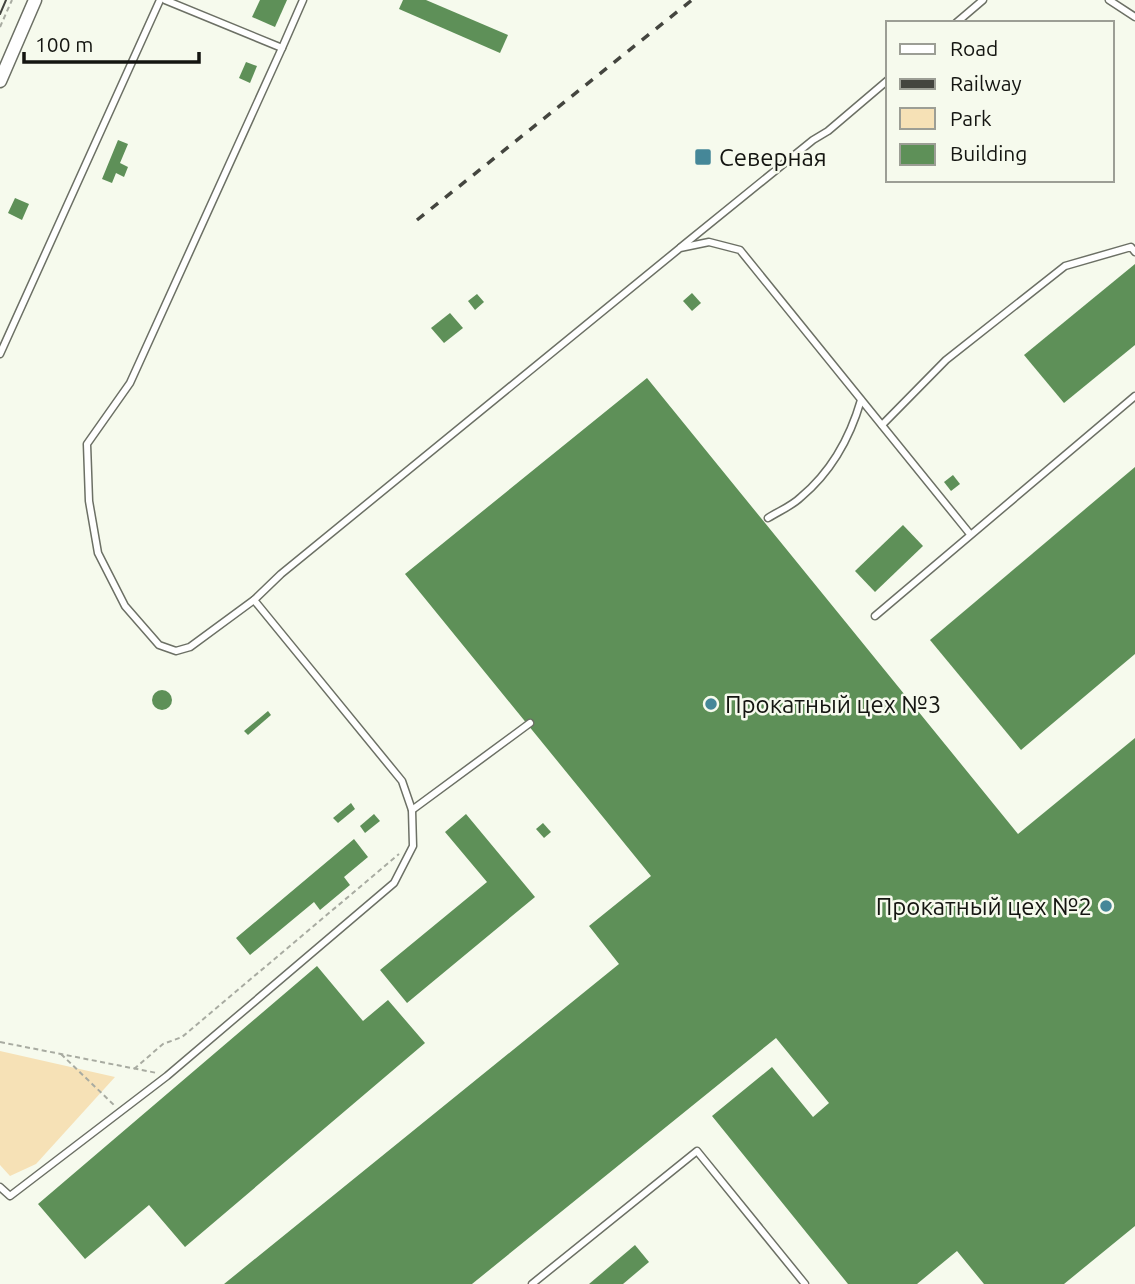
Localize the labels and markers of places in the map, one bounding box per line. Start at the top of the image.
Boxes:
place label: Северная [719,144,827,171]
marker: Северная [693,147,713,167]
place label: Прокатный цех №3 [725,691,941,718]
marker: Прокатный цех №3 [703,696,719,712]
place label: Прокатный цех №2 [876,893,1092,920]
marker: Прокатный цех №2 [1098,898,1114,914]

